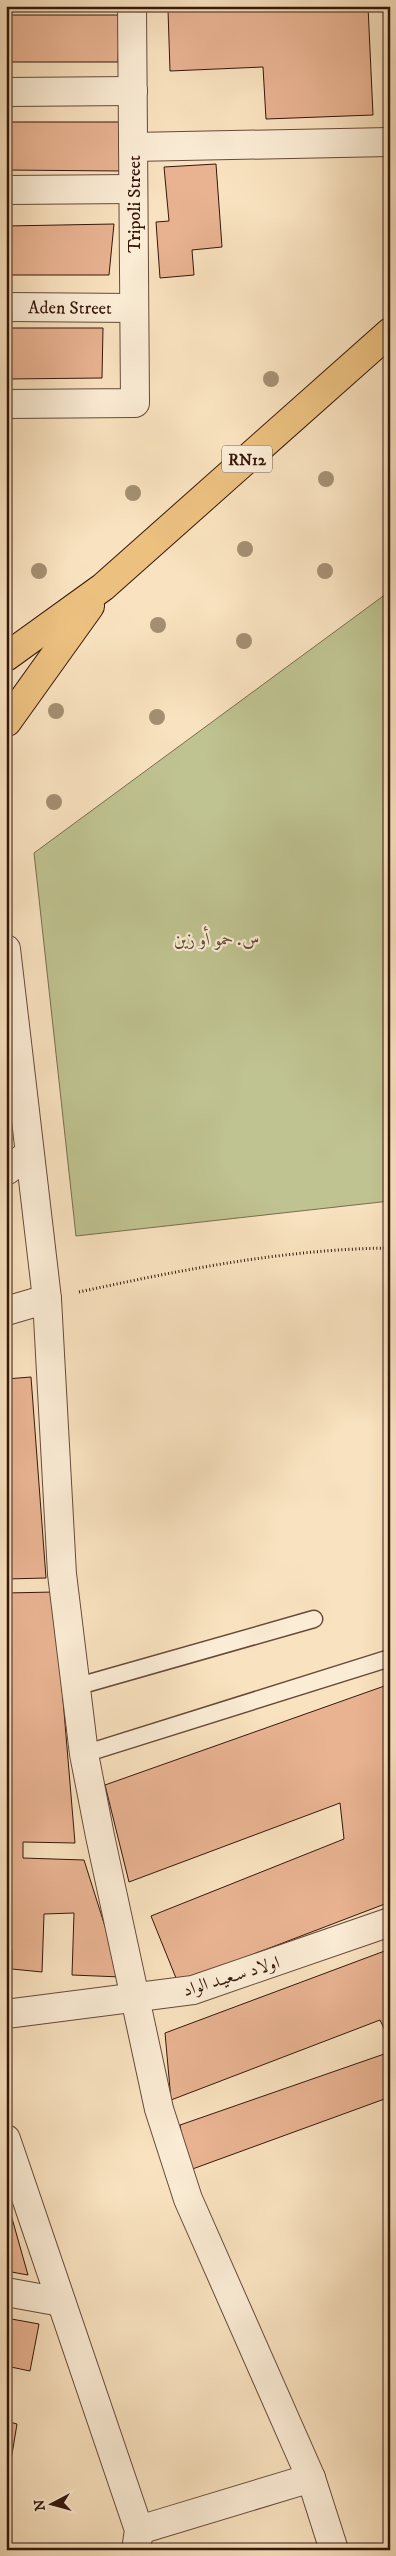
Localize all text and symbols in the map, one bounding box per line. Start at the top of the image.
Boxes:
street label: Tripoli Street [124,155,146,253]
street label: Aden Street [28,297,112,320]
road number: RN12 [222,446,272,472]
park label: س. حمو أو زين [174,926,260,951]
street label: اولاد سـعيـد الواد [180,1952,282,2002]
north arrow [28,2478,78,2528]
text: N [30,2498,50,2512]

